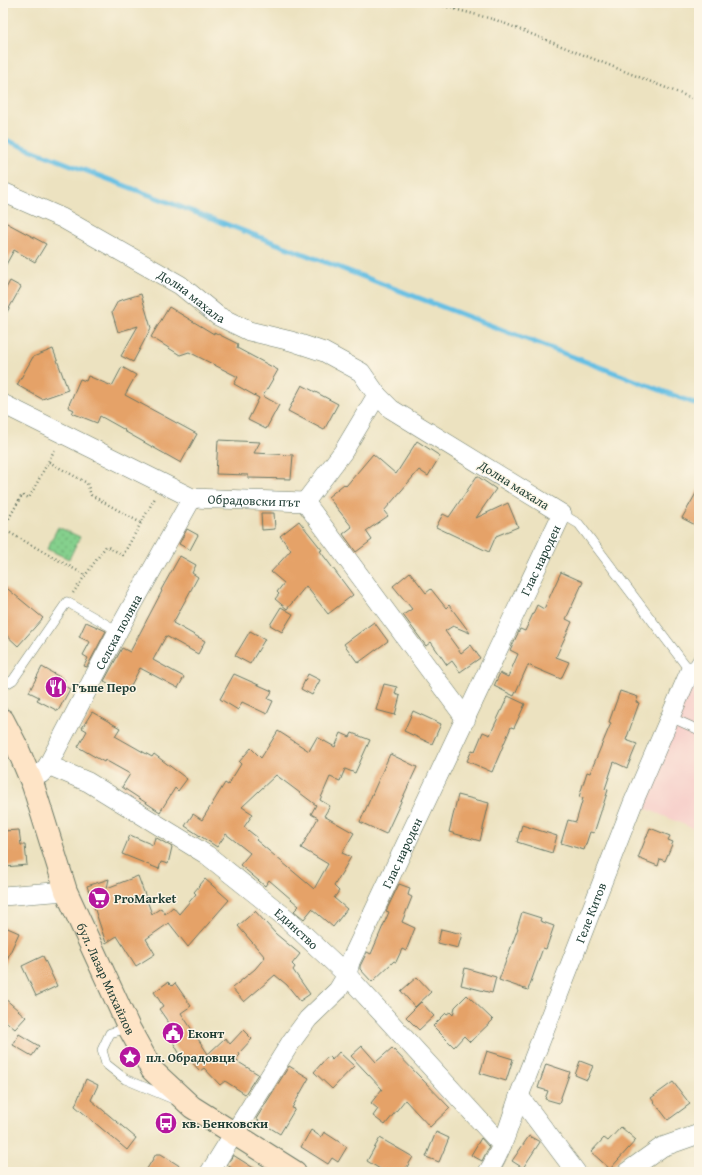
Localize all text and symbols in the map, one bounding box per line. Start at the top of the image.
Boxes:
street label: Долна махала [153,264,229,328]
street label: Долна махала [474,455,554,515]
street label: Обрадовски път [207,489,301,511]
street label: Глас народен [515,521,565,599]
street label: Селска поляна [90,590,147,673]
restaurant icon: Гъше Перо [43,674,69,700]
place label: Гъше Перо [72,678,136,697]
street label: Глас народен [377,814,427,892]
street label: Геле Китов [570,880,611,946]
supermarket icon: ProMarket [86,885,112,911]
place label: ProMarket [114,889,177,908]
street label: Единство [271,903,323,954]
street label: бул. Лазар Михайлов [72,919,140,1038]
public building icon: Еконт [160,1020,186,1046]
place label: Еконт [188,1024,224,1043]
place icon: пл. Обрадовци [117,1044,143,1070]
place label: пл. Обрадовци [146,1048,235,1067]
bus stop icon: кв. Бенковски [153,1110,179,1136]
place label: кв. Бенковски [182,1114,268,1133]

